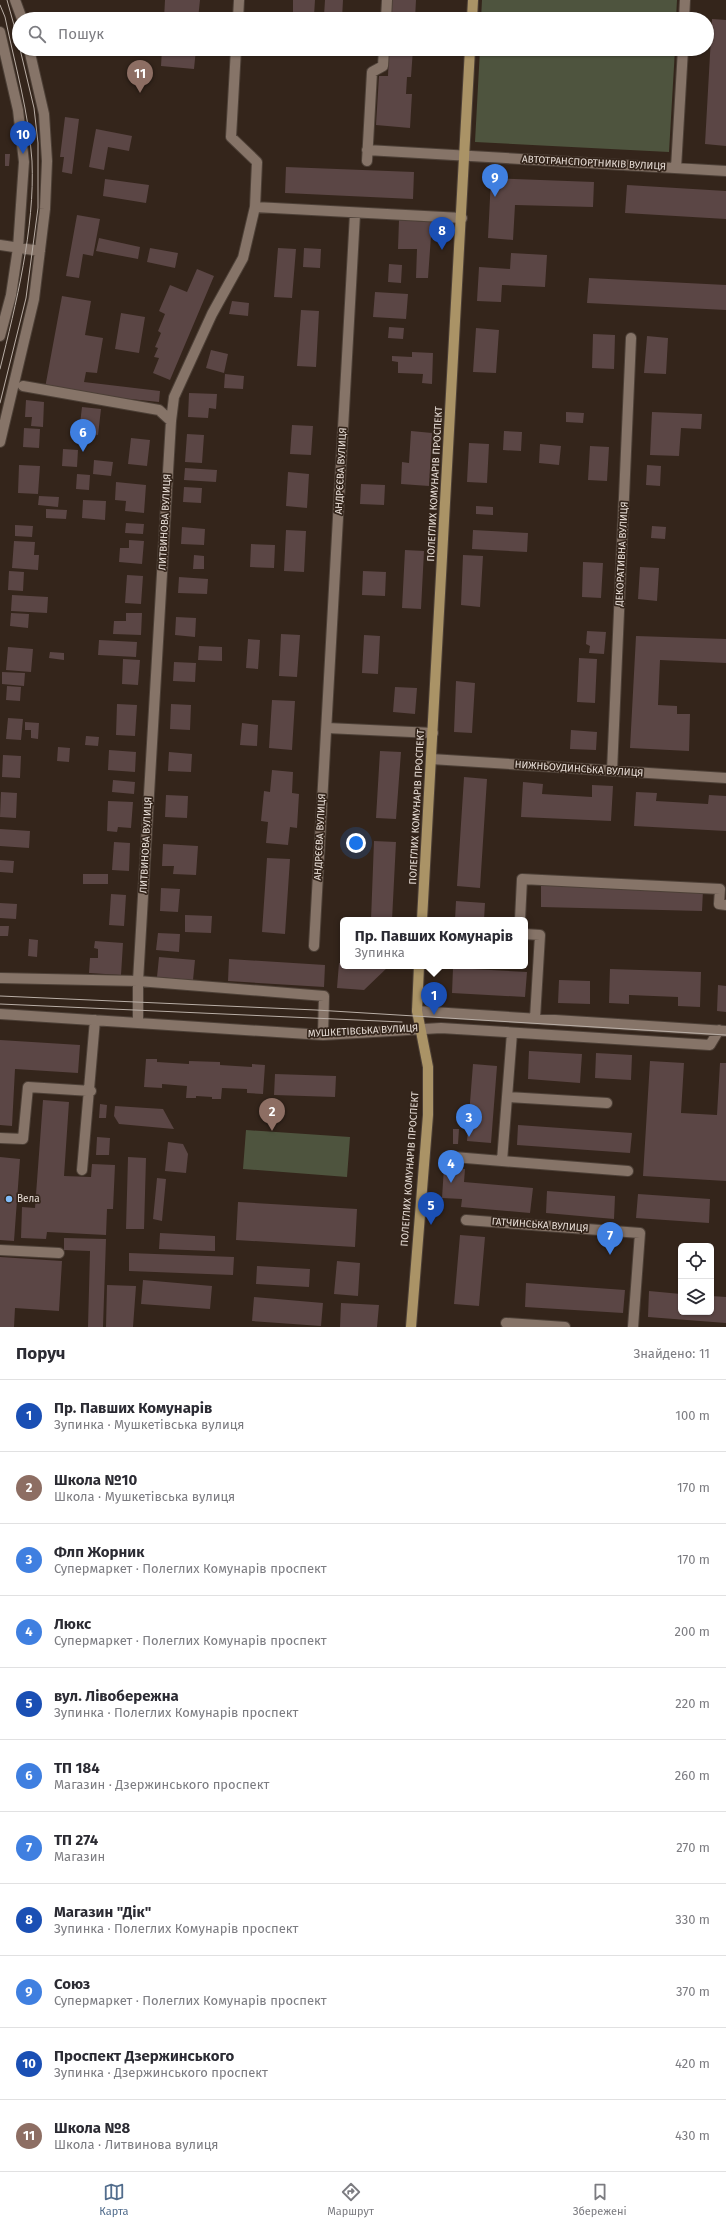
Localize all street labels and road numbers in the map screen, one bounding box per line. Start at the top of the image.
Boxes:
street label: АВТОТРАНСПОРТНИКІВ ВУЛИЦЯ [522,153,666,173]
street label: ПОЛЕГЛИХ КОМУНАРІВ ПРОСПЕКТ [425,405,445,562]
street label: АНДРЄЄВА ВУЛИЦЯ [333,427,349,515]
street label: ЛИТВИНОВА ВУЛИЦЯ [156,473,174,571]
street label: ДЕКОРАТИВНА ВУЛИЦЯ [613,501,631,608]
street label: ПОЛЕГЛИХ КОМУНАРІВ ПРОСПЕКТ [407,728,427,885]
street label: НИЖНЬОУДИНСЬКА ВУЛИЦЯ [514,759,644,779]
street label: АНДРЄЄВА ВУЛИЦЯ [312,793,328,881]
street label: ЛИТВИНОВА ВУЛИЦЯ [137,796,155,894]
street label: МУШКЕТІВСЬКА ВУЛИЦЯ [307,1022,419,1040]
street label: ПОЛЕГЛИХ КОМУНАРІВ ПРОСПЕКТ [399,1090,421,1247]
street label: ГАТЧИНСЬКА ВУЛИЦЯ [491,1216,589,1234]

